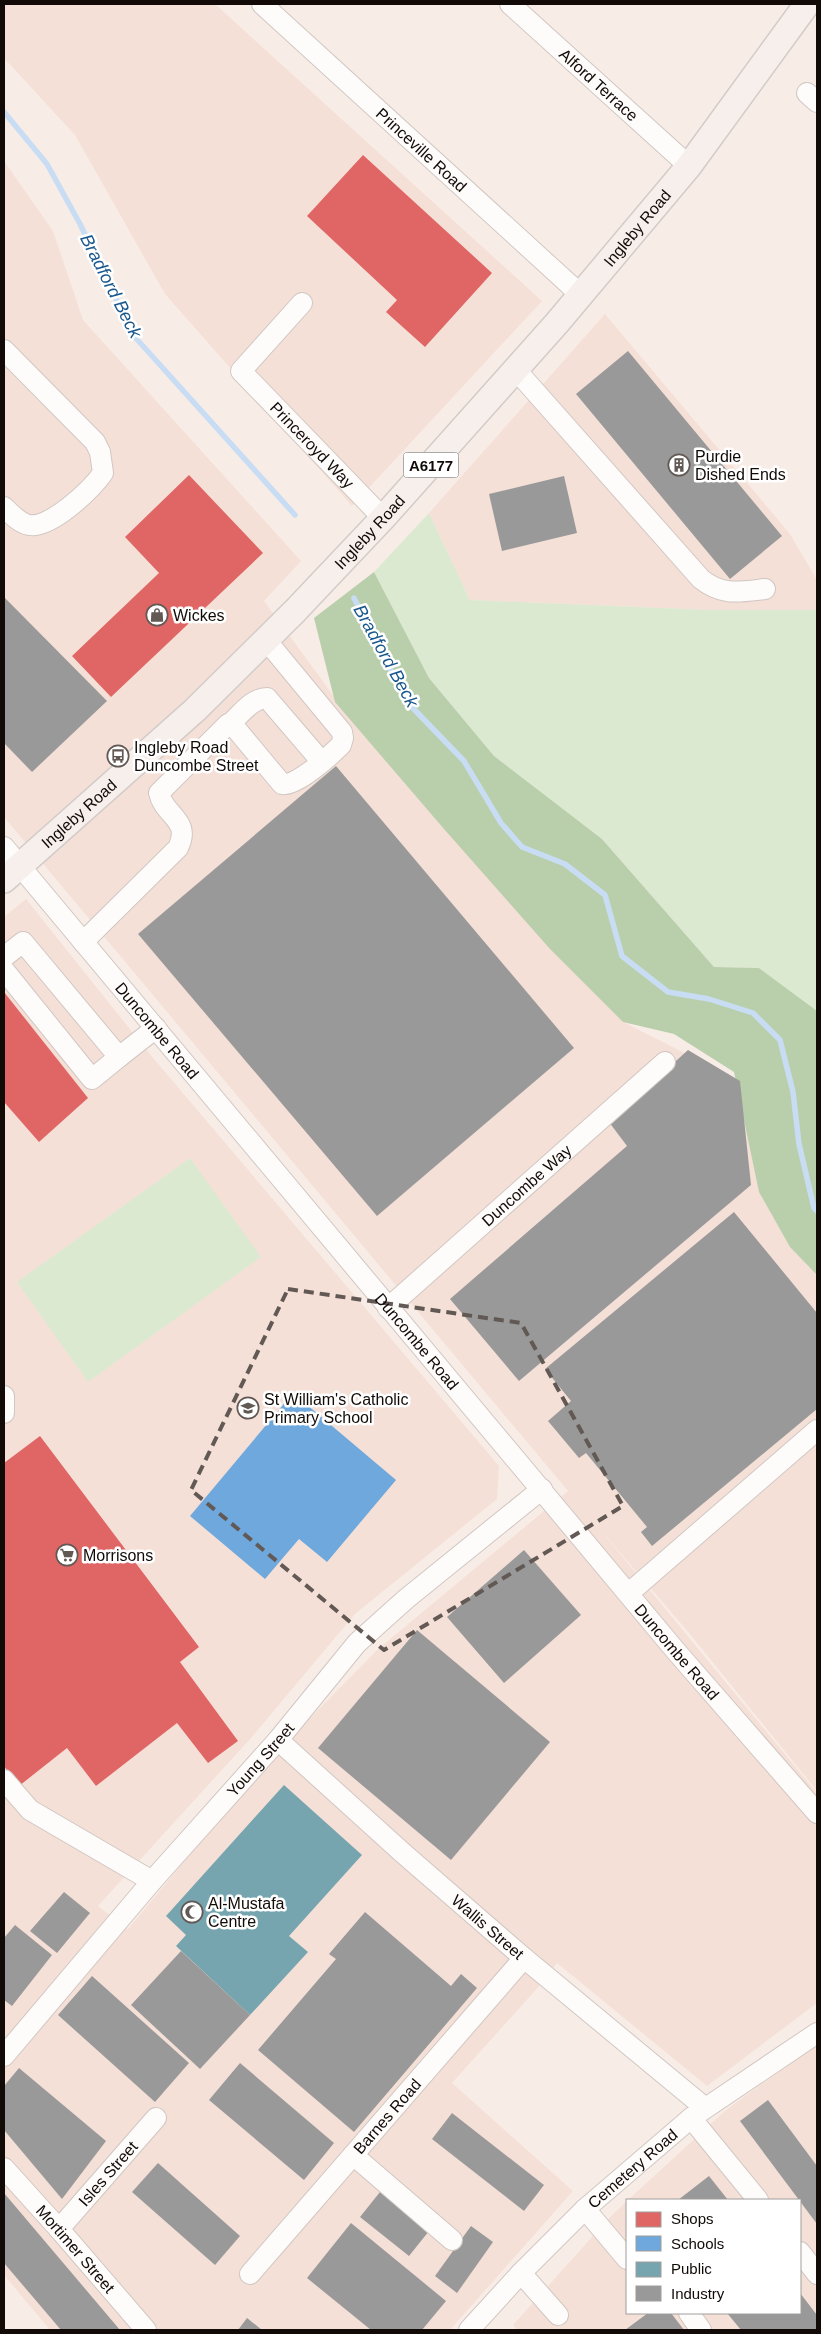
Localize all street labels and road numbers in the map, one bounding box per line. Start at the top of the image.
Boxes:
street label: Alford Terrace [556,45,642,124]
street label: Princeville Road [373,104,470,195]
street label: Ingleby Road [600,186,674,270]
street label: Princeroyd Way [267,399,357,491]
road number: A6177 [404,452,458,478]
street label: Ingleby Road [331,492,408,572]
street label: Ingleby Road [38,776,120,851]
street label: Duncombe Road [112,979,202,1082]
street label: Duncombe Way [478,1141,574,1229]
street label: Duncombe Road [372,1290,462,1393]
street label: Duncombe Road [632,1600,723,1703]
street label: Young Street [223,1719,297,1800]
street label: Wallis Street [449,1891,528,1963]
street label: Barnes Road [350,2075,424,2157]
street label: Cemetery Road [584,2125,680,2211]
street label: Isles Street [75,2137,141,2209]
street label: Mortimer Street [33,2202,119,2296]

